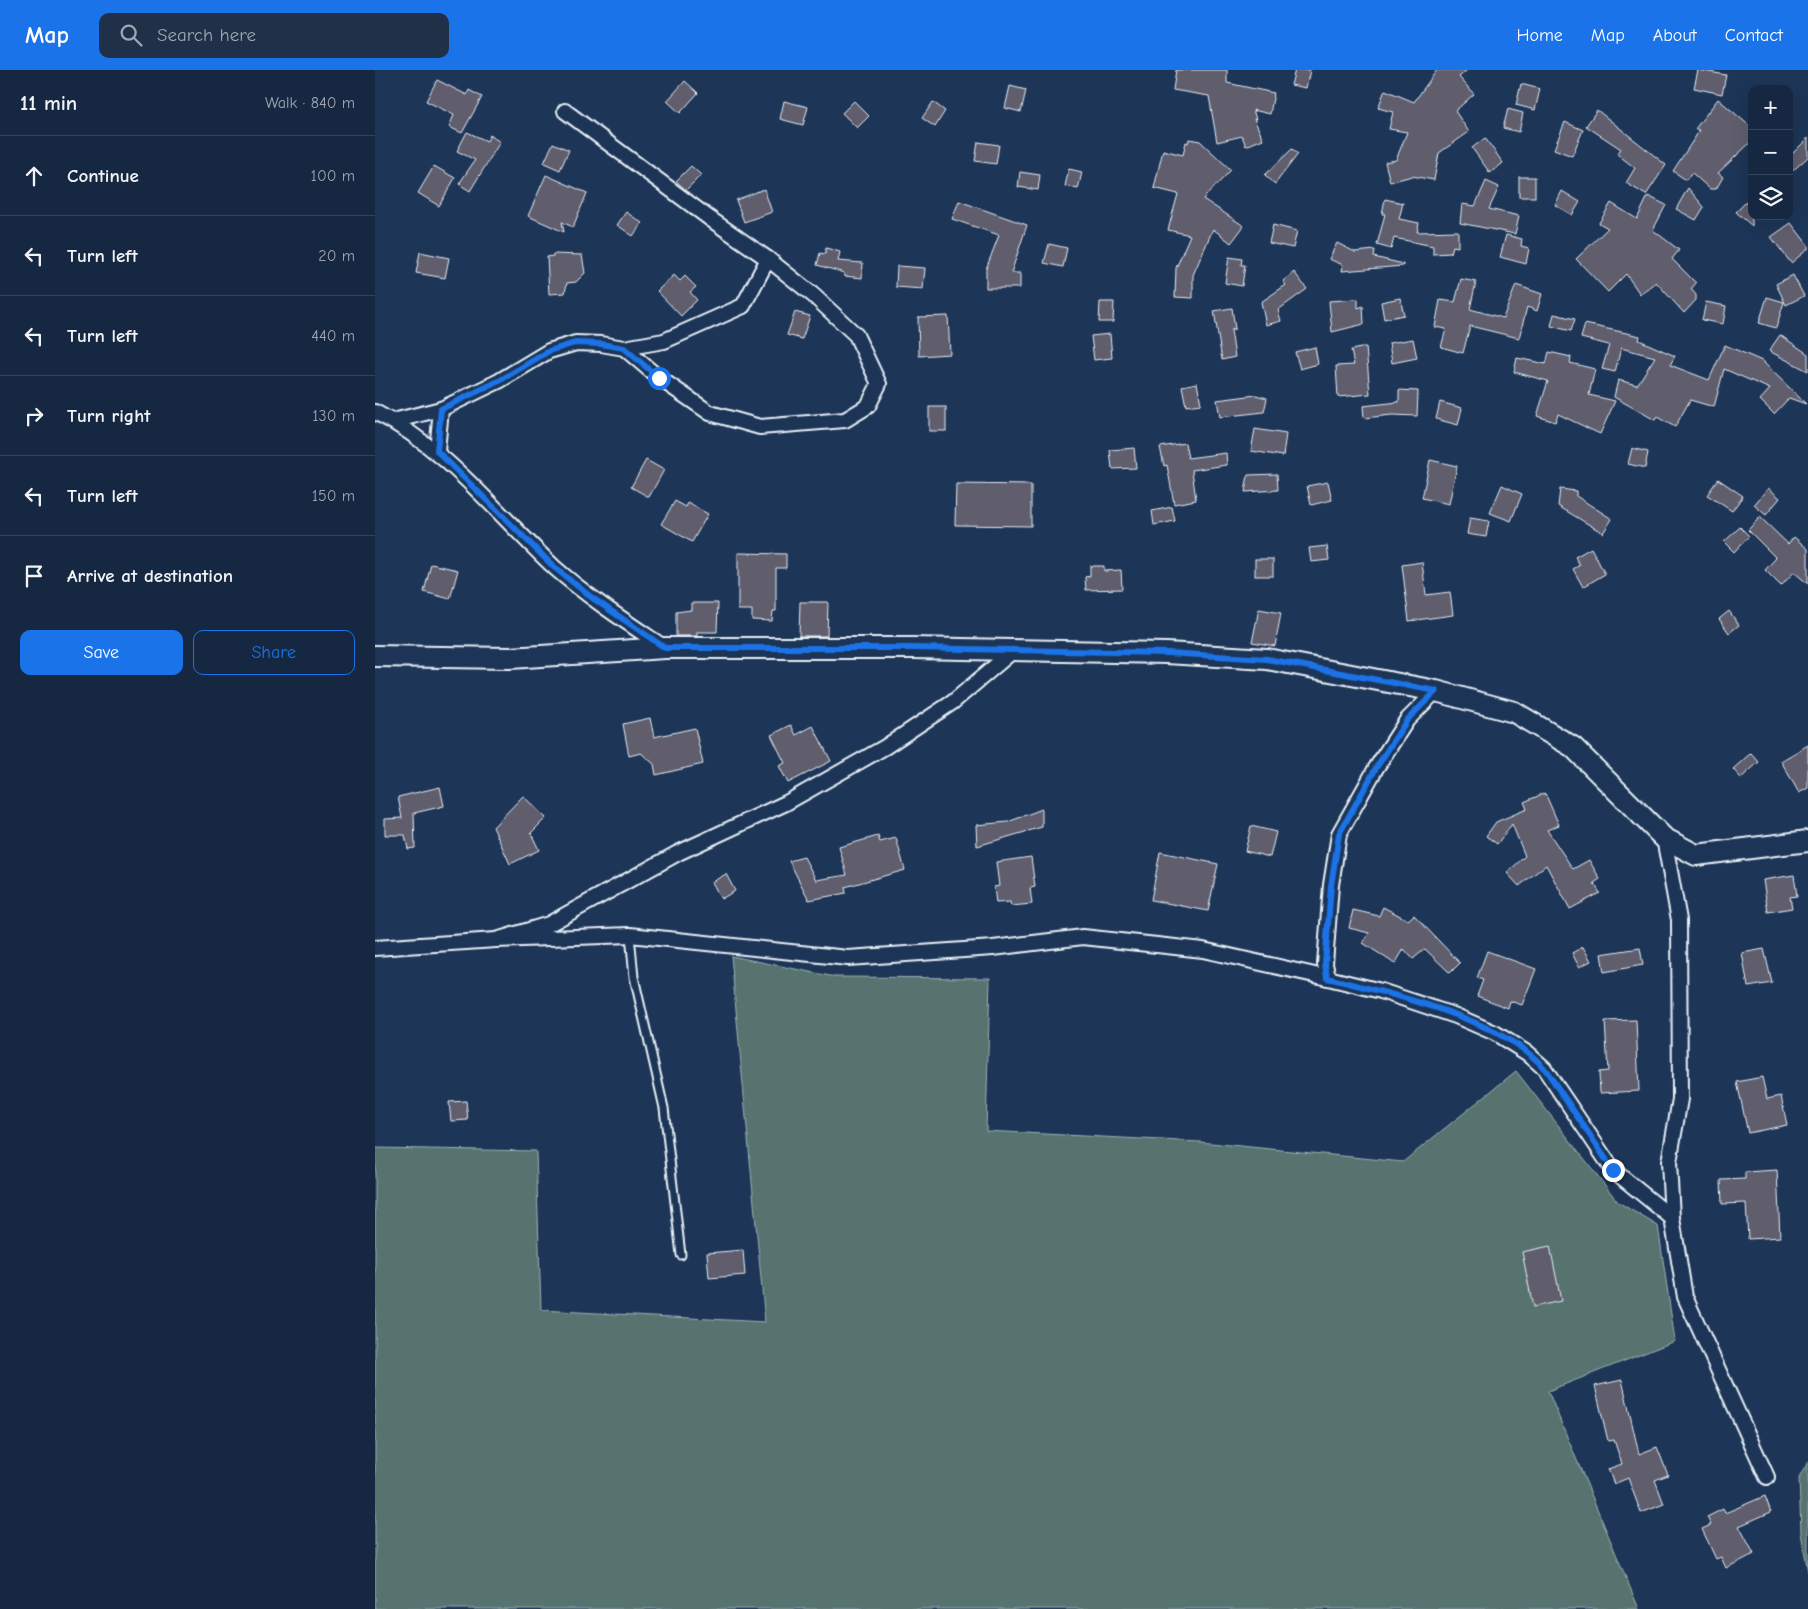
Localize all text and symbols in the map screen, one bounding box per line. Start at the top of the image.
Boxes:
search box [99,13,449,58]
text: Map [25,21,69,49]
icon: search [117,21,145,49]
text: Search here [157,24,256,46]
text: Home [1516,25,1563,46]
text: Map [1591,25,1625,46]
text: About [1653,25,1697,46]
text: Contact [1725,25,1783,46]
map controls [1748,85,1793,220]
button: + [1748,85,1793,130]
text: 11 min [20,91,77,115]
text: Walk · 840 m [265,94,355,112]
button: − [1748,130,1793,175]
icon: ahead [20,162,48,190]
text: Continue [67,165,139,187]
text: 100 m [311,167,355,185]
button: layers [1748,175,1793,220]
icon: left [20,242,48,270]
text: Turn left [67,245,138,267]
text: 20 m [318,247,355,265]
icon: left [20,322,48,350]
text: Turn left [67,325,138,347]
text: 440 m [311,327,355,345]
route start [648,367,671,390]
icon: right [20,402,48,430]
text: Turn right [67,405,151,427]
text: 130 m [312,407,355,425]
icon: left [20,482,48,510]
text: Turn left [67,485,138,507]
text: 150 m [312,487,355,505]
icon: arrive [20,562,48,590]
text: Arrive at destination [67,565,233,587]
button: Save [20,630,183,675]
button: Share [193,630,355,675]
route end [1602,1159,1625,1182]

